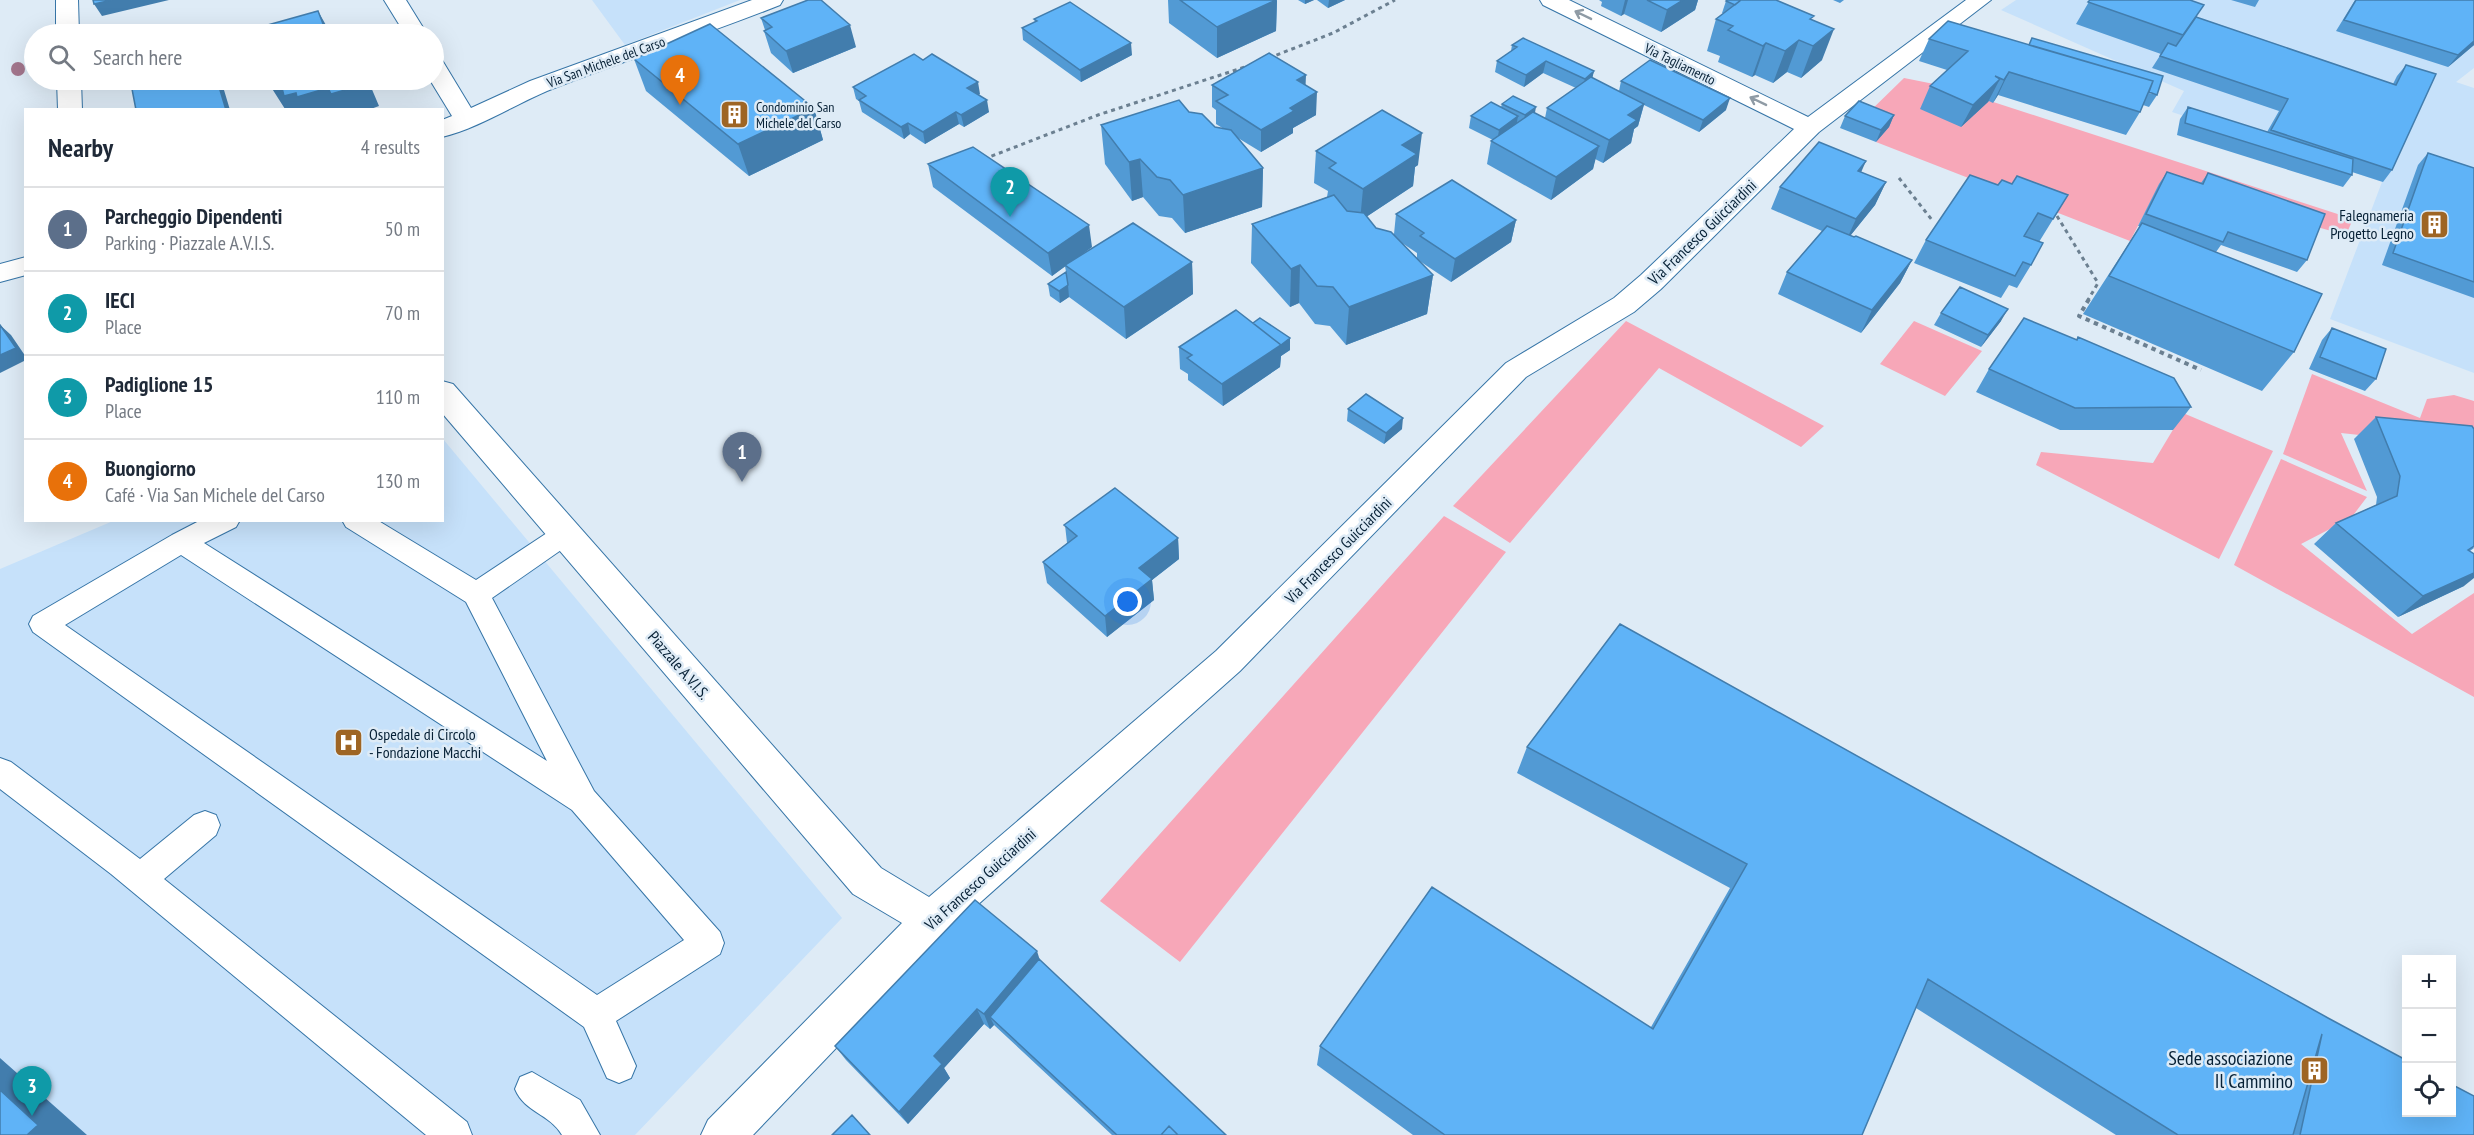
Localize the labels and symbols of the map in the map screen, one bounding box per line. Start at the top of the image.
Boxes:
one-way arrow [1574,8,1592,20]
street label: Via San Michele del Carso [544,32,667,92]
street label: Via Tagliamento [1640,39,1719,89]
pin: 4 [660,56,700,105]
one-way arrow [1749,95,1767,107]
place label: Condominio San Michele del Carso [756,98,841,132]
building icon: Condominio San Michele del Carso [719,99,751,131]
pin: 2 [990,168,1030,217]
street label: Via Francesco Guicciardini [1643,175,1760,289]
place label: Falegnameria Progetto Legno [2330,205,2414,243]
building icon: Falegnameria Progetto Legno [2419,208,2451,240]
pin: 1 [722,432,762,482]
street label: Via Francesco Guicciardini [1280,492,1396,608]
your location [1113,587,1142,616]
street label: Piazzale A.V.I.S. [644,627,714,703]
place label: Ospedale di Circolo - Fondazione Macchi [369,724,481,762]
hospital icon: Ospedale di Circolo - Fondazione Macchi [332,727,364,759]
street label: Via Francesco Guicciardini [919,824,1040,935]
place label: Sede associazione Il Cammino [2168,1045,2293,1094]
building icon: Sede associazione Il Cammino [2298,1054,2330,1086]
pin: 3 [12,1066,51,1116]

